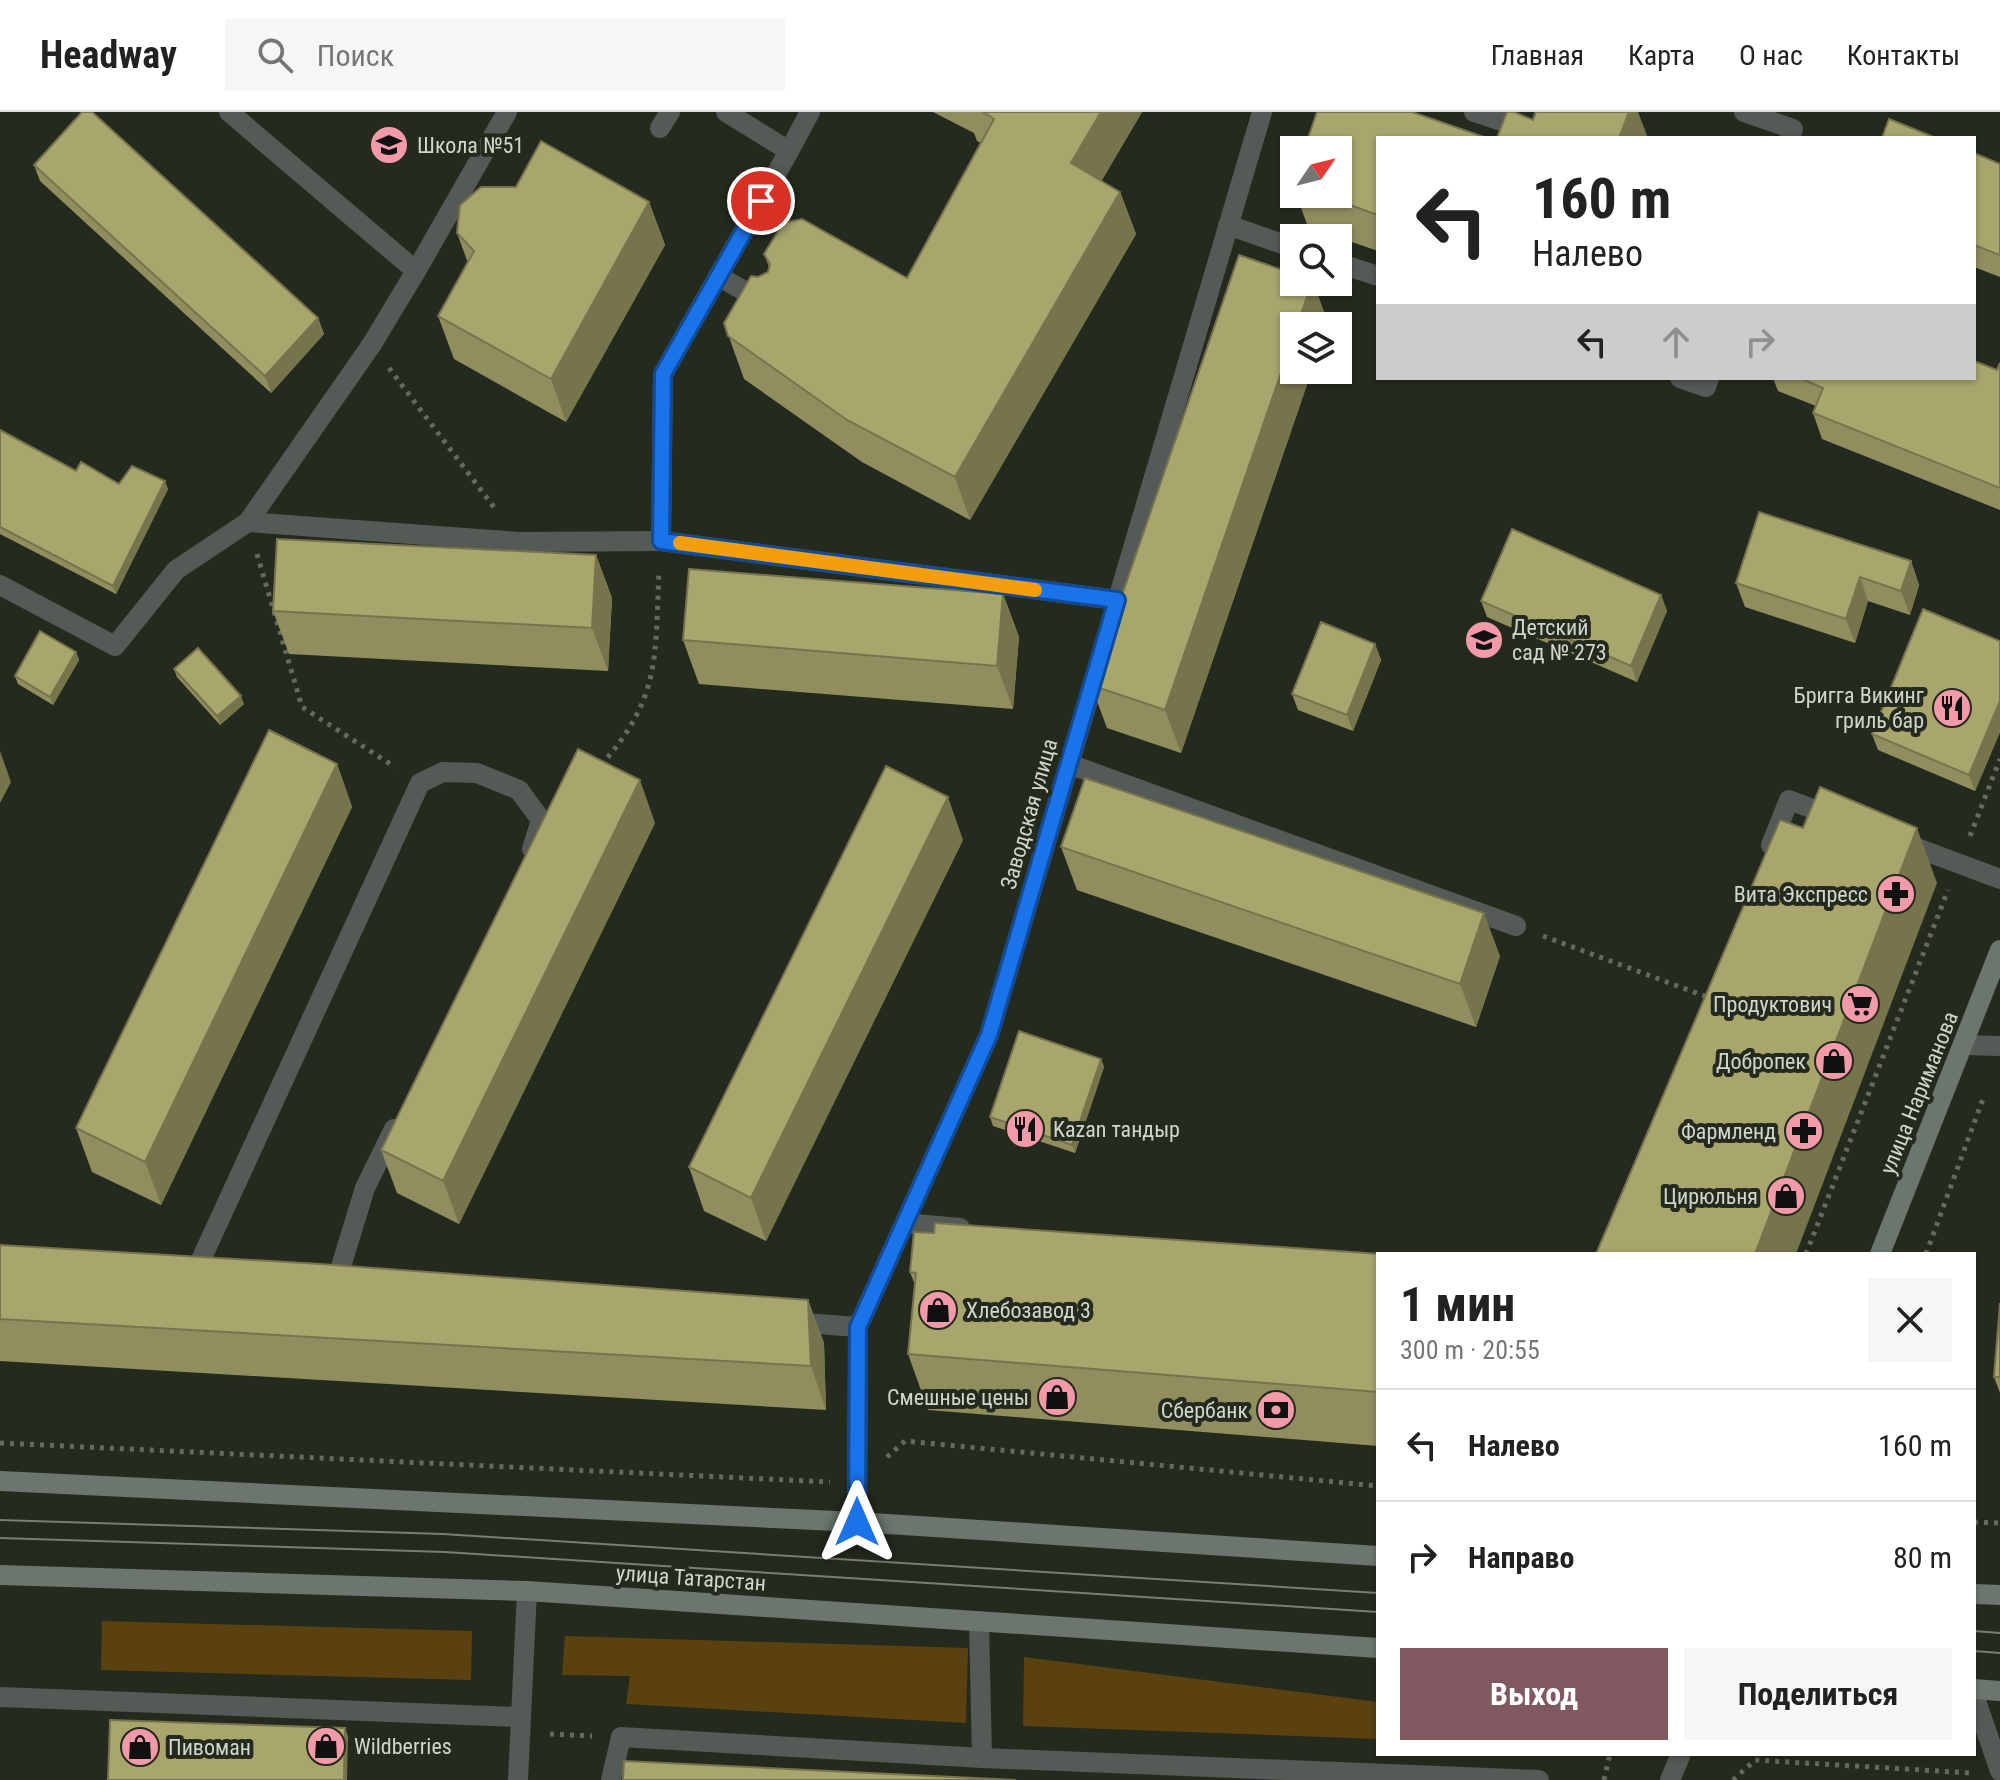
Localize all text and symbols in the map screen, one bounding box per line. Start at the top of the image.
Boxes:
search box [225,19,785,91]
text: Headway [40,33,177,77]
icon: search [253,33,297,77]
text: Поиск [317,38,394,73]
text: Главная [1491,39,1584,72]
text: Карта [1628,39,1695,72]
text: О нас [1739,39,1803,72]
text: Контакты [1847,39,1960,72]
school or university icon: Школа №51 [368,124,410,166]
place label: Школа №51 [417,133,524,158]
north arrow [1280,136,1352,208]
map controls [1280,136,1352,384]
text: 160 m [1532,166,1671,232]
pin [727,167,795,235]
icon: left [1400,168,1504,272]
icon: arrive [739,179,783,223]
button: search [1280,224,1352,296]
text: Налево [1532,233,1643,275]
button: layers [1280,312,1352,384]
icon: left [1570,320,1614,364]
icon: ahead [1654,320,1698,364]
icon: right [1738,320,1782,364]
place label: Детский сад № 273 [1512,615,1607,665]
school or university icon: Детский сад № 273 [1463,619,1505,661]
place label: Бригга Викинг гриль бар [1794,683,1924,733]
restaurant icon: Бригга Викинг гриль бар [1931,687,1973,729]
street label: Заводская улица [996,736,1062,892]
pharmacy icon: Вита Экспресс [1875,873,1917,915]
place label: Вита Экспресс [1734,882,1868,907]
supermarket icon: Продуктович [1839,983,1881,1025]
place label: Продуктович [1713,992,1832,1017]
street label: улица Нариманова [1875,1008,1963,1178]
shop icon: Добропек [1813,1040,1855,1082]
place label: Добропек [1716,1049,1806,1074]
restaurant icon: Kazan тандыр [1004,1108,1046,1150]
pharmacy icon: Фармленд [1783,1110,1825,1152]
place label: Kazan тандыр [1053,1117,1180,1142]
place label: Фармленд [1681,1119,1776,1144]
shop icon: Цирюльня [1765,1175,1807,1217]
place label: Цирюльня [1663,1184,1758,1209]
text: 1 мин [1400,1276,1515,1333]
button: close [1868,1278,1952,1362]
shop icon: Хлебозавод 3 [917,1289,959,1331]
place label: Хлебозавод 3 [966,1298,1091,1323]
text: 300 m · 20:55 [1400,1335,1540,1365]
shop icon: Смешные цены [1036,1376,1078,1418]
place label: Смешные цены [887,1385,1029,1410]
bank icon: Сбербанк [1255,1389,1297,1431]
place label: Сбербанк [1161,1398,1248,1423]
icon: left [1400,1423,1444,1467]
text: Налево [1468,1428,1560,1463]
text: 160 m [1878,1428,1952,1463]
position arrow [815,1480,899,1564]
icon: right [1400,1535,1444,1579]
text: Направо [1468,1540,1574,1575]
text: 80 m [1893,1540,1952,1575]
street label: улица Татарстан [615,1560,767,1596]
button: Выход [1400,1648,1668,1740]
button: Поделиться [1684,1648,1952,1740]
shop icon: Wildberries [305,1725,347,1767]
shop icon: Пивоман [119,1726,161,1768]
place label: Wildberries [354,1734,452,1759]
place label: Пивоман [168,1735,251,1760]

